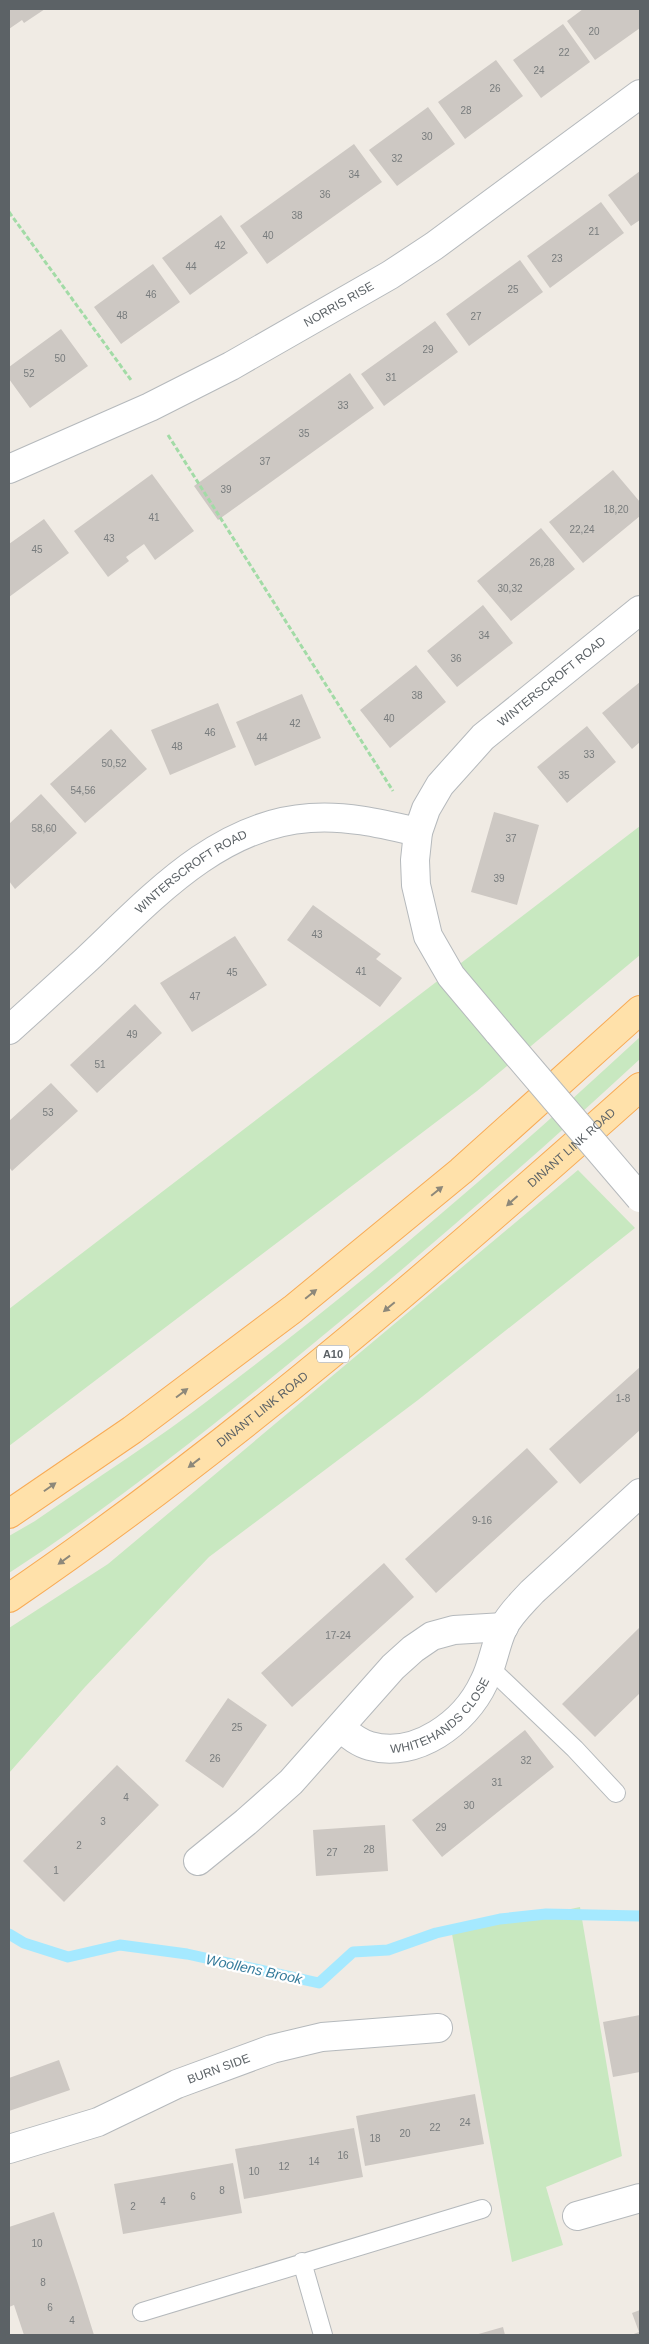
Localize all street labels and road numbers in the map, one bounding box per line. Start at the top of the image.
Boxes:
street label: NORRIS RISE [301,279,376,330]
street label: WINTERSCROFT ROAD [495,634,609,729]
street label: WINTERSCROFT ROAD [132,827,249,916]
street label: DINANT LINK ROAD [525,1105,619,1190]
road number: A10 [317,1346,349,1362]
street label: DINANT LINK ROAD [214,1369,311,1450]
street label: WHITEHANDS CLOSE [390,1675,492,1756]
street label: BURN SIDE [185,2051,252,2087]

